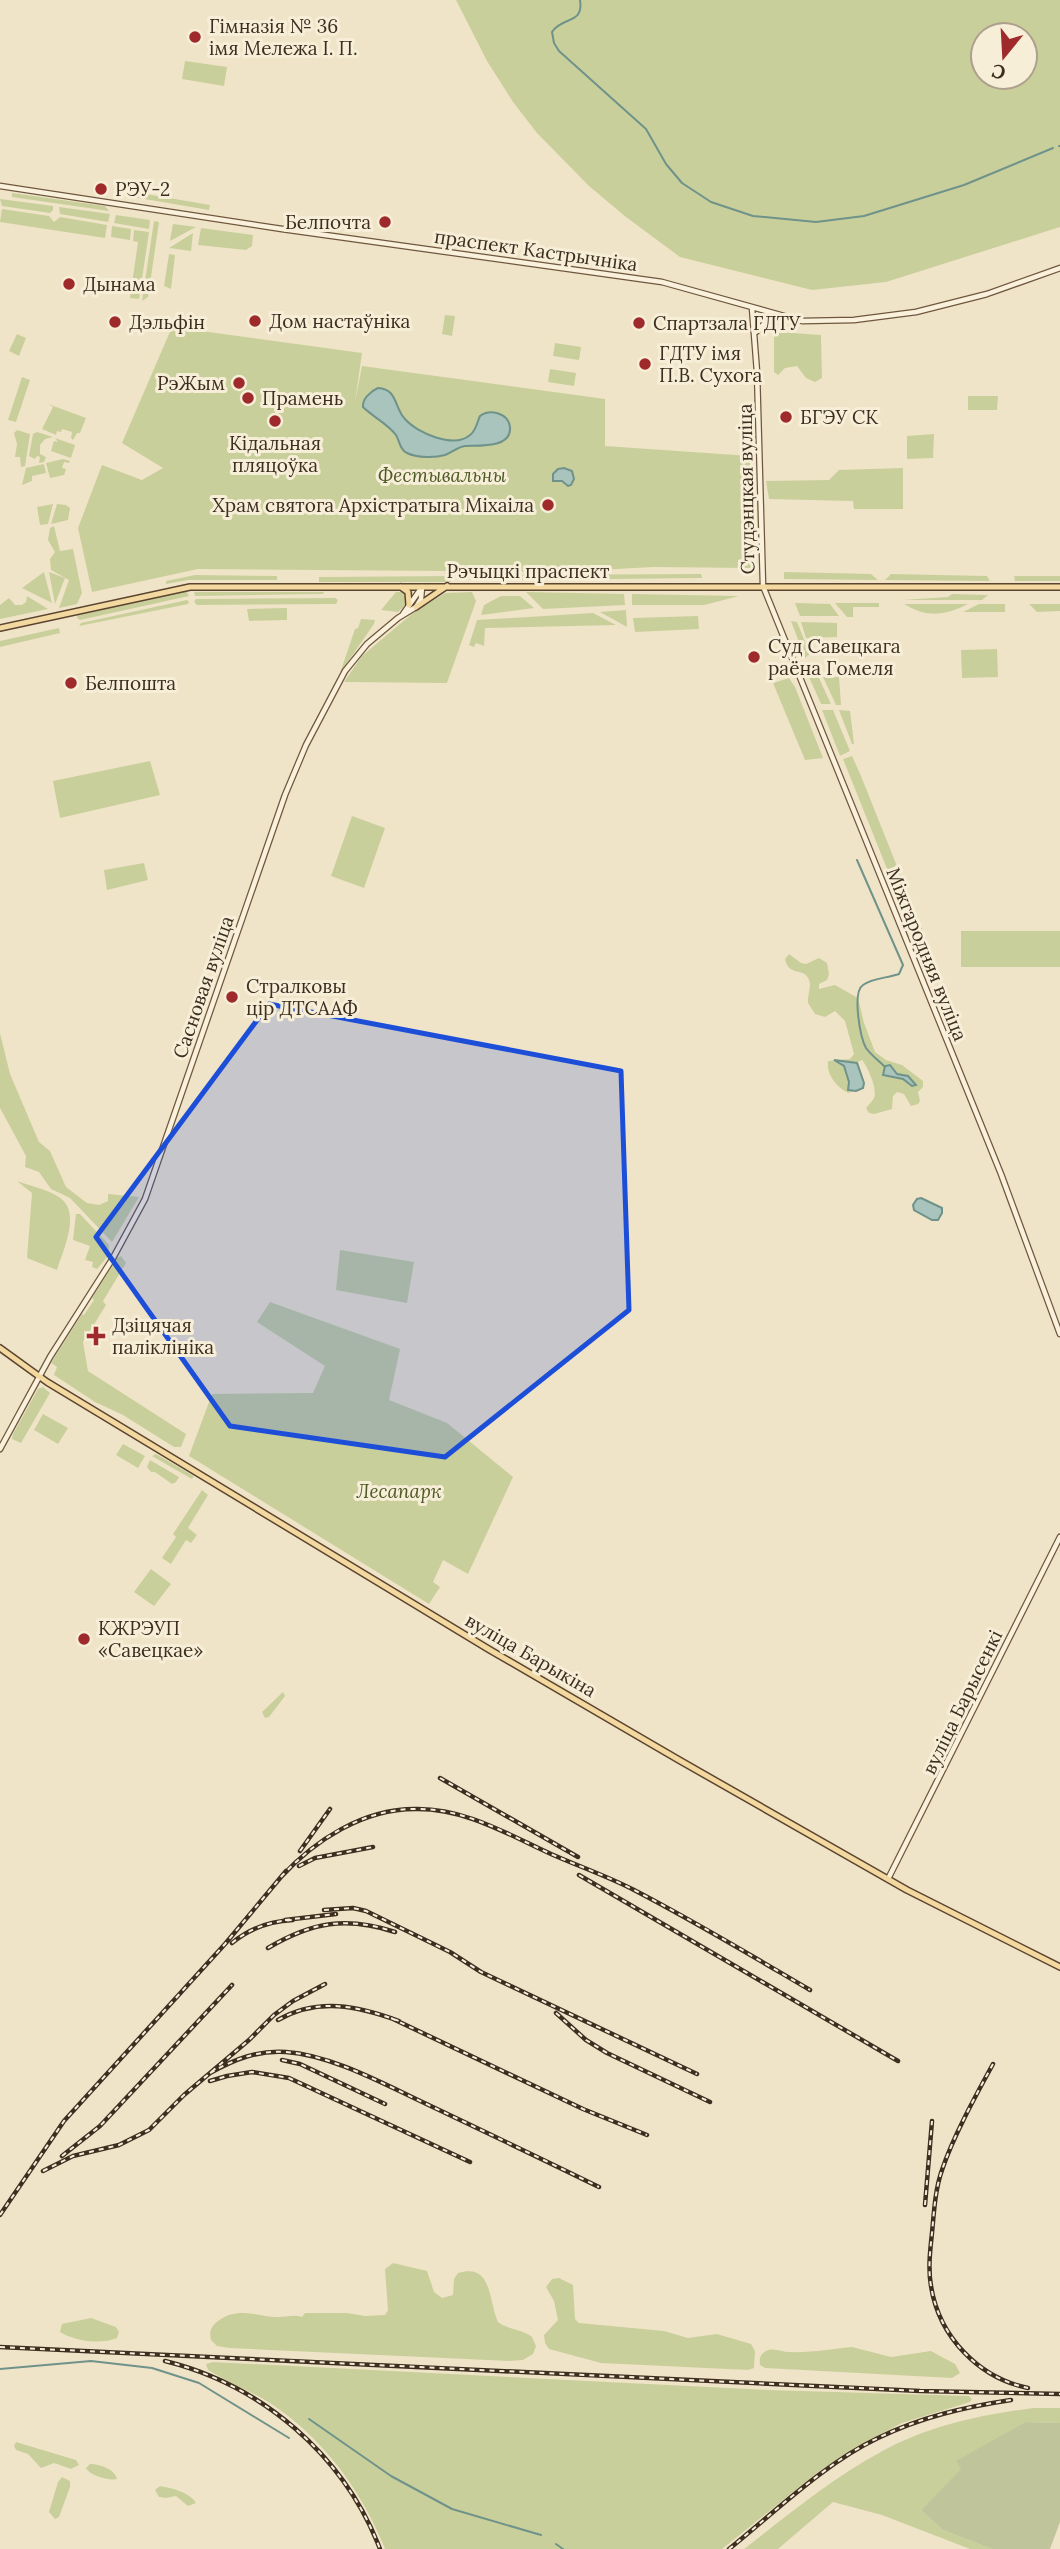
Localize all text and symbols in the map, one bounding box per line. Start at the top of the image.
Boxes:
place label: Гімназія № 36 імя Мележа І. П. [209,14,358,60]
north arrow [969,21,1039,91]
marker: Гімназія № 36 імя Мележа І. П. [187,29,203,45]
text: С [989,59,1009,86]
place label: РЭУ-2 [115,177,170,201]
marker: РЭУ-2 [93,181,109,197]
place label: Белпочта [285,210,371,234]
marker: Белпочта [377,214,393,230]
street label: праспект Кастрычніка [433,224,639,276]
place label: Дынама [83,272,156,296]
marker: Дынама [61,276,77,292]
place label: Дом настаўніка [269,309,411,333]
place label: Дэльфін [129,310,205,334]
place label: Спартзала ГДТУ [653,311,801,335]
marker: Дом настаўніка [247,313,263,329]
marker: Дэльфін [107,314,123,330]
marker: Спартзала ГДТУ [631,315,647,331]
place label: ГДТУ імя П.В. Сухога [659,341,762,387]
marker: ГДТУ імя П.В. Сухога [637,356,653,372]
place label: РэЖым [157,371,225,395]
marker: РэЖым [231,375,247,391]
place label: Прамень [262,386,343,410]
marker: Прамень [240,390,256,406]
street label: Студэнцкая вуліца [733,403,759,575]
place label: БГЭУ СК [800,405,878,429]
marker: БГЭУ СК [778,409,794,425]
marker: Кідальная пляцоўка [267,413,283,429]
place label: Кідальная пляцоўка [229,431,321,477]
park label: Фестывальны [378,463,507,487]
place label: Храм святога Архістратыга Міхаіла [213,493,534,517]
marker: Храм святога Архістратыга Міхаіла [540,497,556,513]
street label: Рэчыцкі праспект [446,559,610,583]
place label: Суд Савецкага раёна Гомеля [768,634,901,680]
marker: Суд Савецкага раёна Гомеля [746,649,762,665]
place label: Белпошта [85,671,176,695]
marker: Белпошта [63,675,79,691]
street label: Міжгародняя вуліца [881,864,973,1044]
street label: Сасновая вуліца [167,912,239,1061]
place label: Стралковы цір ДТСААФ [246,974,358,1020]
marker: Стралковы цір ДТСААФ [224,989,240,1005]
place label: Дзіцячая паліклініка [112,1313,214,1359]
marker: Дзіцячая паліклініка [86,1326,106,1346]
park label: Лесапарк [356,1479,442,1503]
street label: вуліца Барыкіна [461,1608,601,1702]
place label: КЖРЭУП «Савецкае» [98,1616,203,1662]
street label: вуліца Барысенкі [917,1626,1007,1778]
marker: КЖРЭУП «Савецкае» [76,1631,92,1647]

